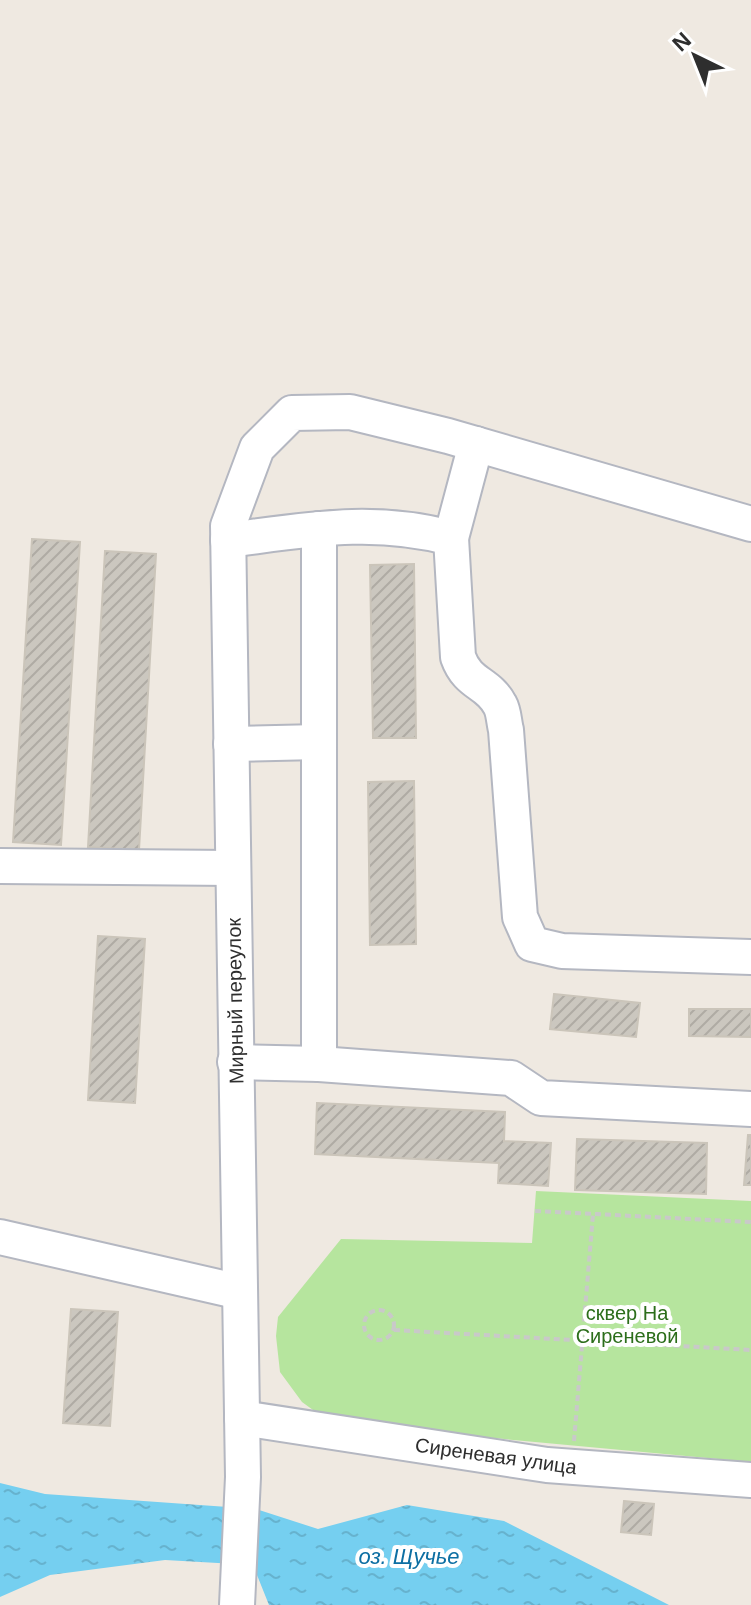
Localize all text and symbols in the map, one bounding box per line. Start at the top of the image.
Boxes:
north arrow [655,16,735,96]
text: N [667,27,696,56]
street label: Мирный переулок [223,917,247,1084]
park label: сквер На Сиреневой [576,1302,678,1347]
street label: Сиреневая улица [414,1434,579,1478]
water label: оз. Щучье [358,1544,460,1569]

